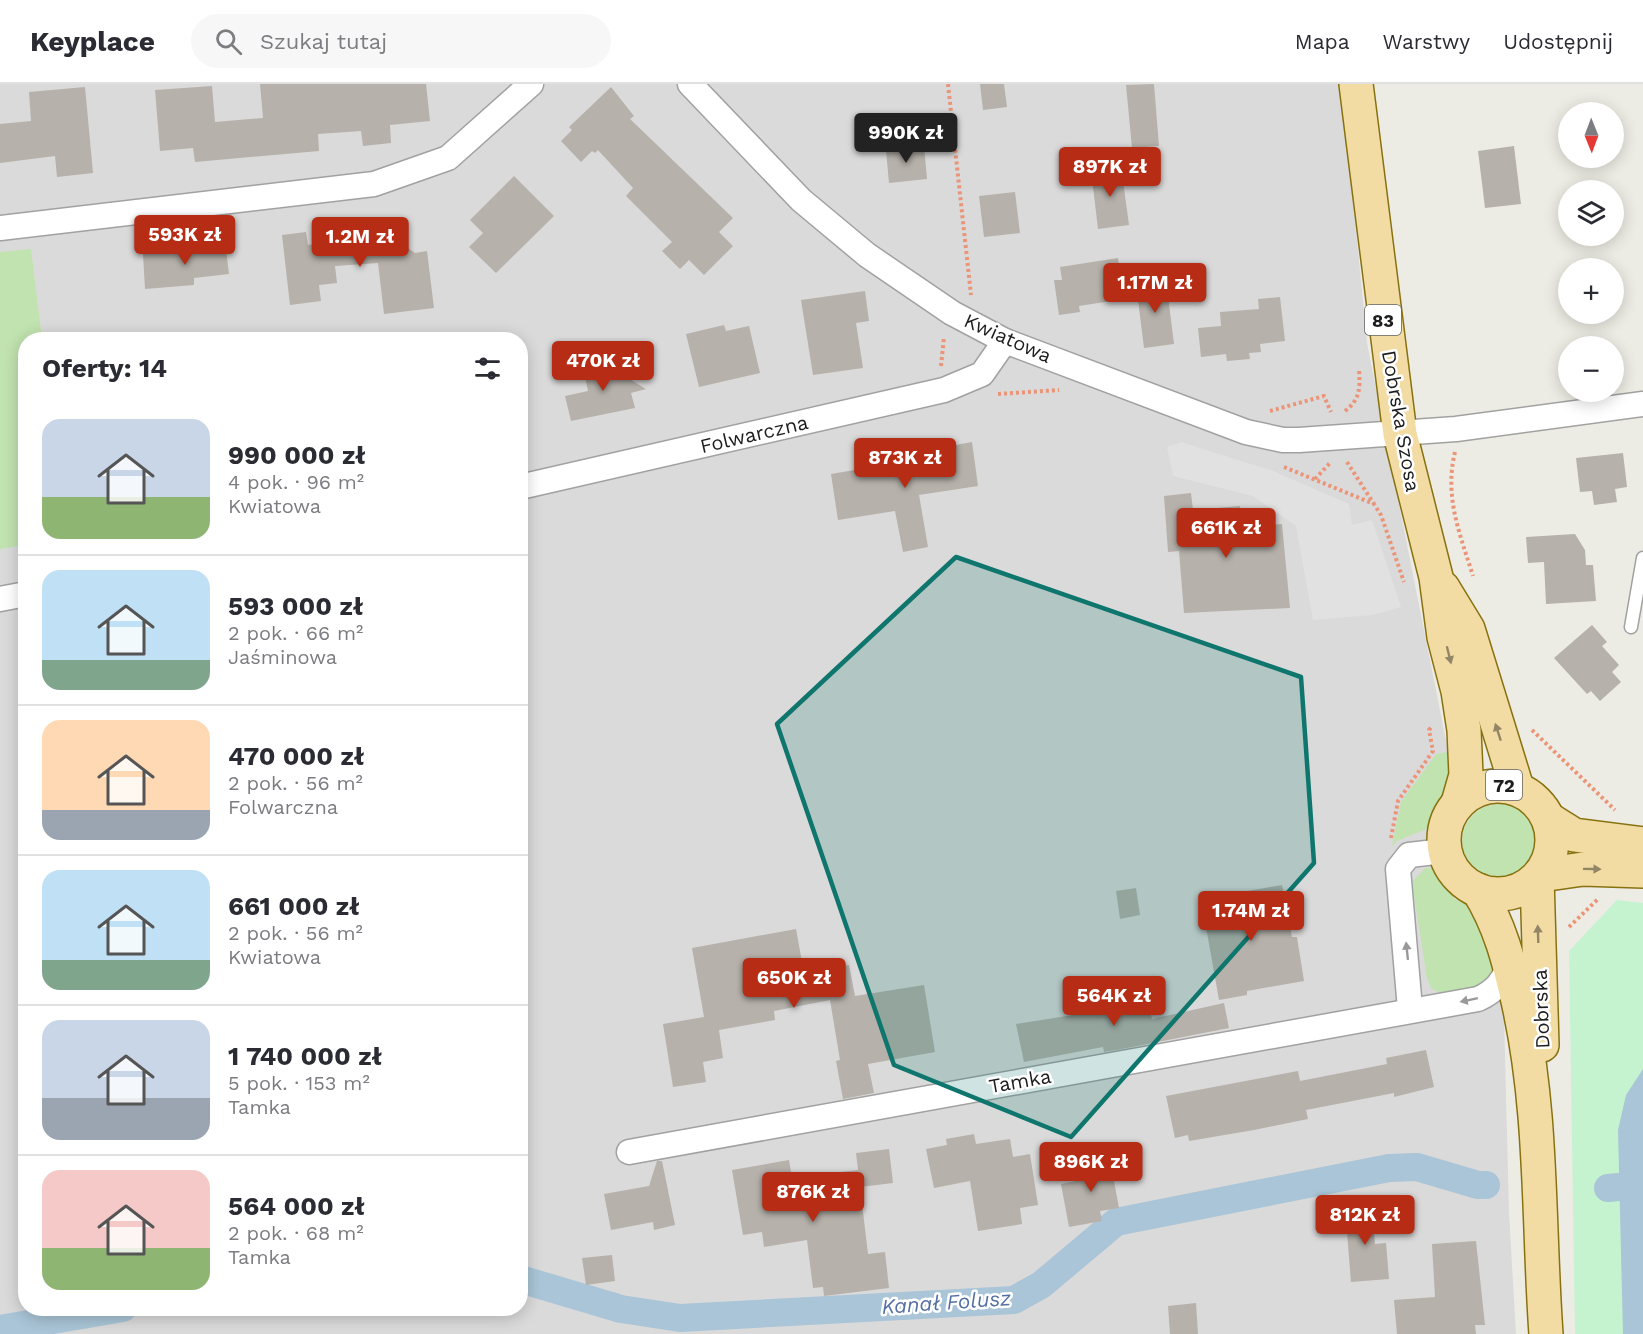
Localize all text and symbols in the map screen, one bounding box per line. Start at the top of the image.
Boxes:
search box [191,14,611,68]
text: Keyplace [30,25,155,58]
icon: search [212,25,245,58]
text: Szukaj tutaj [260,29,387,54]
text: Mapa [1295,29,1350,54]
text: Warstwy [1383,29,1470,54]
text: Udostępnij [1503,29,1613,54]
north arrow [1558,102,1624,168]
map controls [1558,102,1624,402]
pin: 990K zł [851,113,961,164]
text: 990K zł [868,120,944,144]
pin: 897K zł [1055,147,1165,198]
text: 897K zł [1073,154,1147,178]
button: layers [1558,180,1624,246]
pin: 593K zł [130,215,240,266]
pin: 1.2M zł [305,217,415,268]
text: 593K zł [148,222,222,246]
text: 1.2M zł [326,224,394,248]
button: + [1558,258,1624,324]
pin: 1.17M zł [1093,263,1217,314]
text: 1.17M zł [1117,270,1193,294]
road number: 83 [1365,305,1401,335]
street label: Kwiatowa [961,308,1055,368]
button: − [1558,336,1624,402]
pin: 470K zł [548,341,658,392]
text: 470K zł [566,348,640,372]
street label: Dobrska Szosa [1377,348,1425,494]
icon: filters [471,352,504,385]
text: Oferty: 14 [42,353,167,383]
street label: Folwarczna [698,410,810,458]
pin: 873K zł [850,438,960,489]
text: 990 000 zł [228,440,366,470]
icon: home [90,443,162,515]
text: 873K zł [868,445,942,469]
text: 4 pok. · 96 m² [228,470,364,494]
text: Kwiatowa [228,494,321,518]
pin: 661K zł [1171,508,1281,559]
text: 661K zł [1191,515,1261,539]
text: 593 000 zł [228,591,363,621]
icon: home [90,594,162,666]
text: 2 pok. · 66 m² [228,621,363,645]
text: Jaśminowa [228,645,337,669]
one-way arrow [1445,647,1454,665]
one-way arrow [1493,723,1503,741]
text: 470 000 zł [228,741,364,771]
icon: home [90,744,162,816]
road number: 72 [1486,770,1522,800]
text: 2 pok. · 56 m² [228,771,363,795]
text: Folwarczna [228,795,338,819]
one-way arrow [1582,864,1601,874]
text: 661 000 zł [228,891,360,921]
pin: 1.74M zł [1189,891,1313,942]
icon: home [90,894,162,966]
text: 1.74M zł [1212,898,1290,922]
text: 2 pok. · 56 m² [228,921,363,945]
one-way arrow [1534,925,1543,944]
one-way arrow [1402,941,1412,960]
text: Kwiatowa [228,945,321,969]
pin: 650K zł [739,958,849,1009]
text: 650K zł [757,965,831,989]
street label: Dobrska [1528,969,1554,1049]
pin: 564K zł [1059,976,1169,1027]
text: 564K zł [1077,983,1151,1007]
one-way arrow [1459,996,1478,1005]
text: 1 740 000 zł [228,1041,382,1071]
icon: home [90,1044,162,1116]
street label: Tamka [987,1064,1053,1098]
text: 5 pok. · 153 m² [228,1071,370,1095]
text: Tamka [228,1095,291,1119]
pin: 896K zł [1036,1142,1146,1193]
text: 896K zł [1054,1149,1128,1173]
pin: 876K zł [758,1172,868,1223]
text: 876K zł [776,1179,850,1203]
text: 564 000 zł [228,1191,365,1221]
icon: home [90,1194,162,1266]
pin: 812K zł [1310,1195,1420,1246]
text: 812K zł [1330,1202,1400,1226]
text: 2 pok. · 68 m² [228,1221,364,1245]
text: Tamka [228,1245,291,1269]
water label: Kanał Folusz [881,1285,1012,1319]

